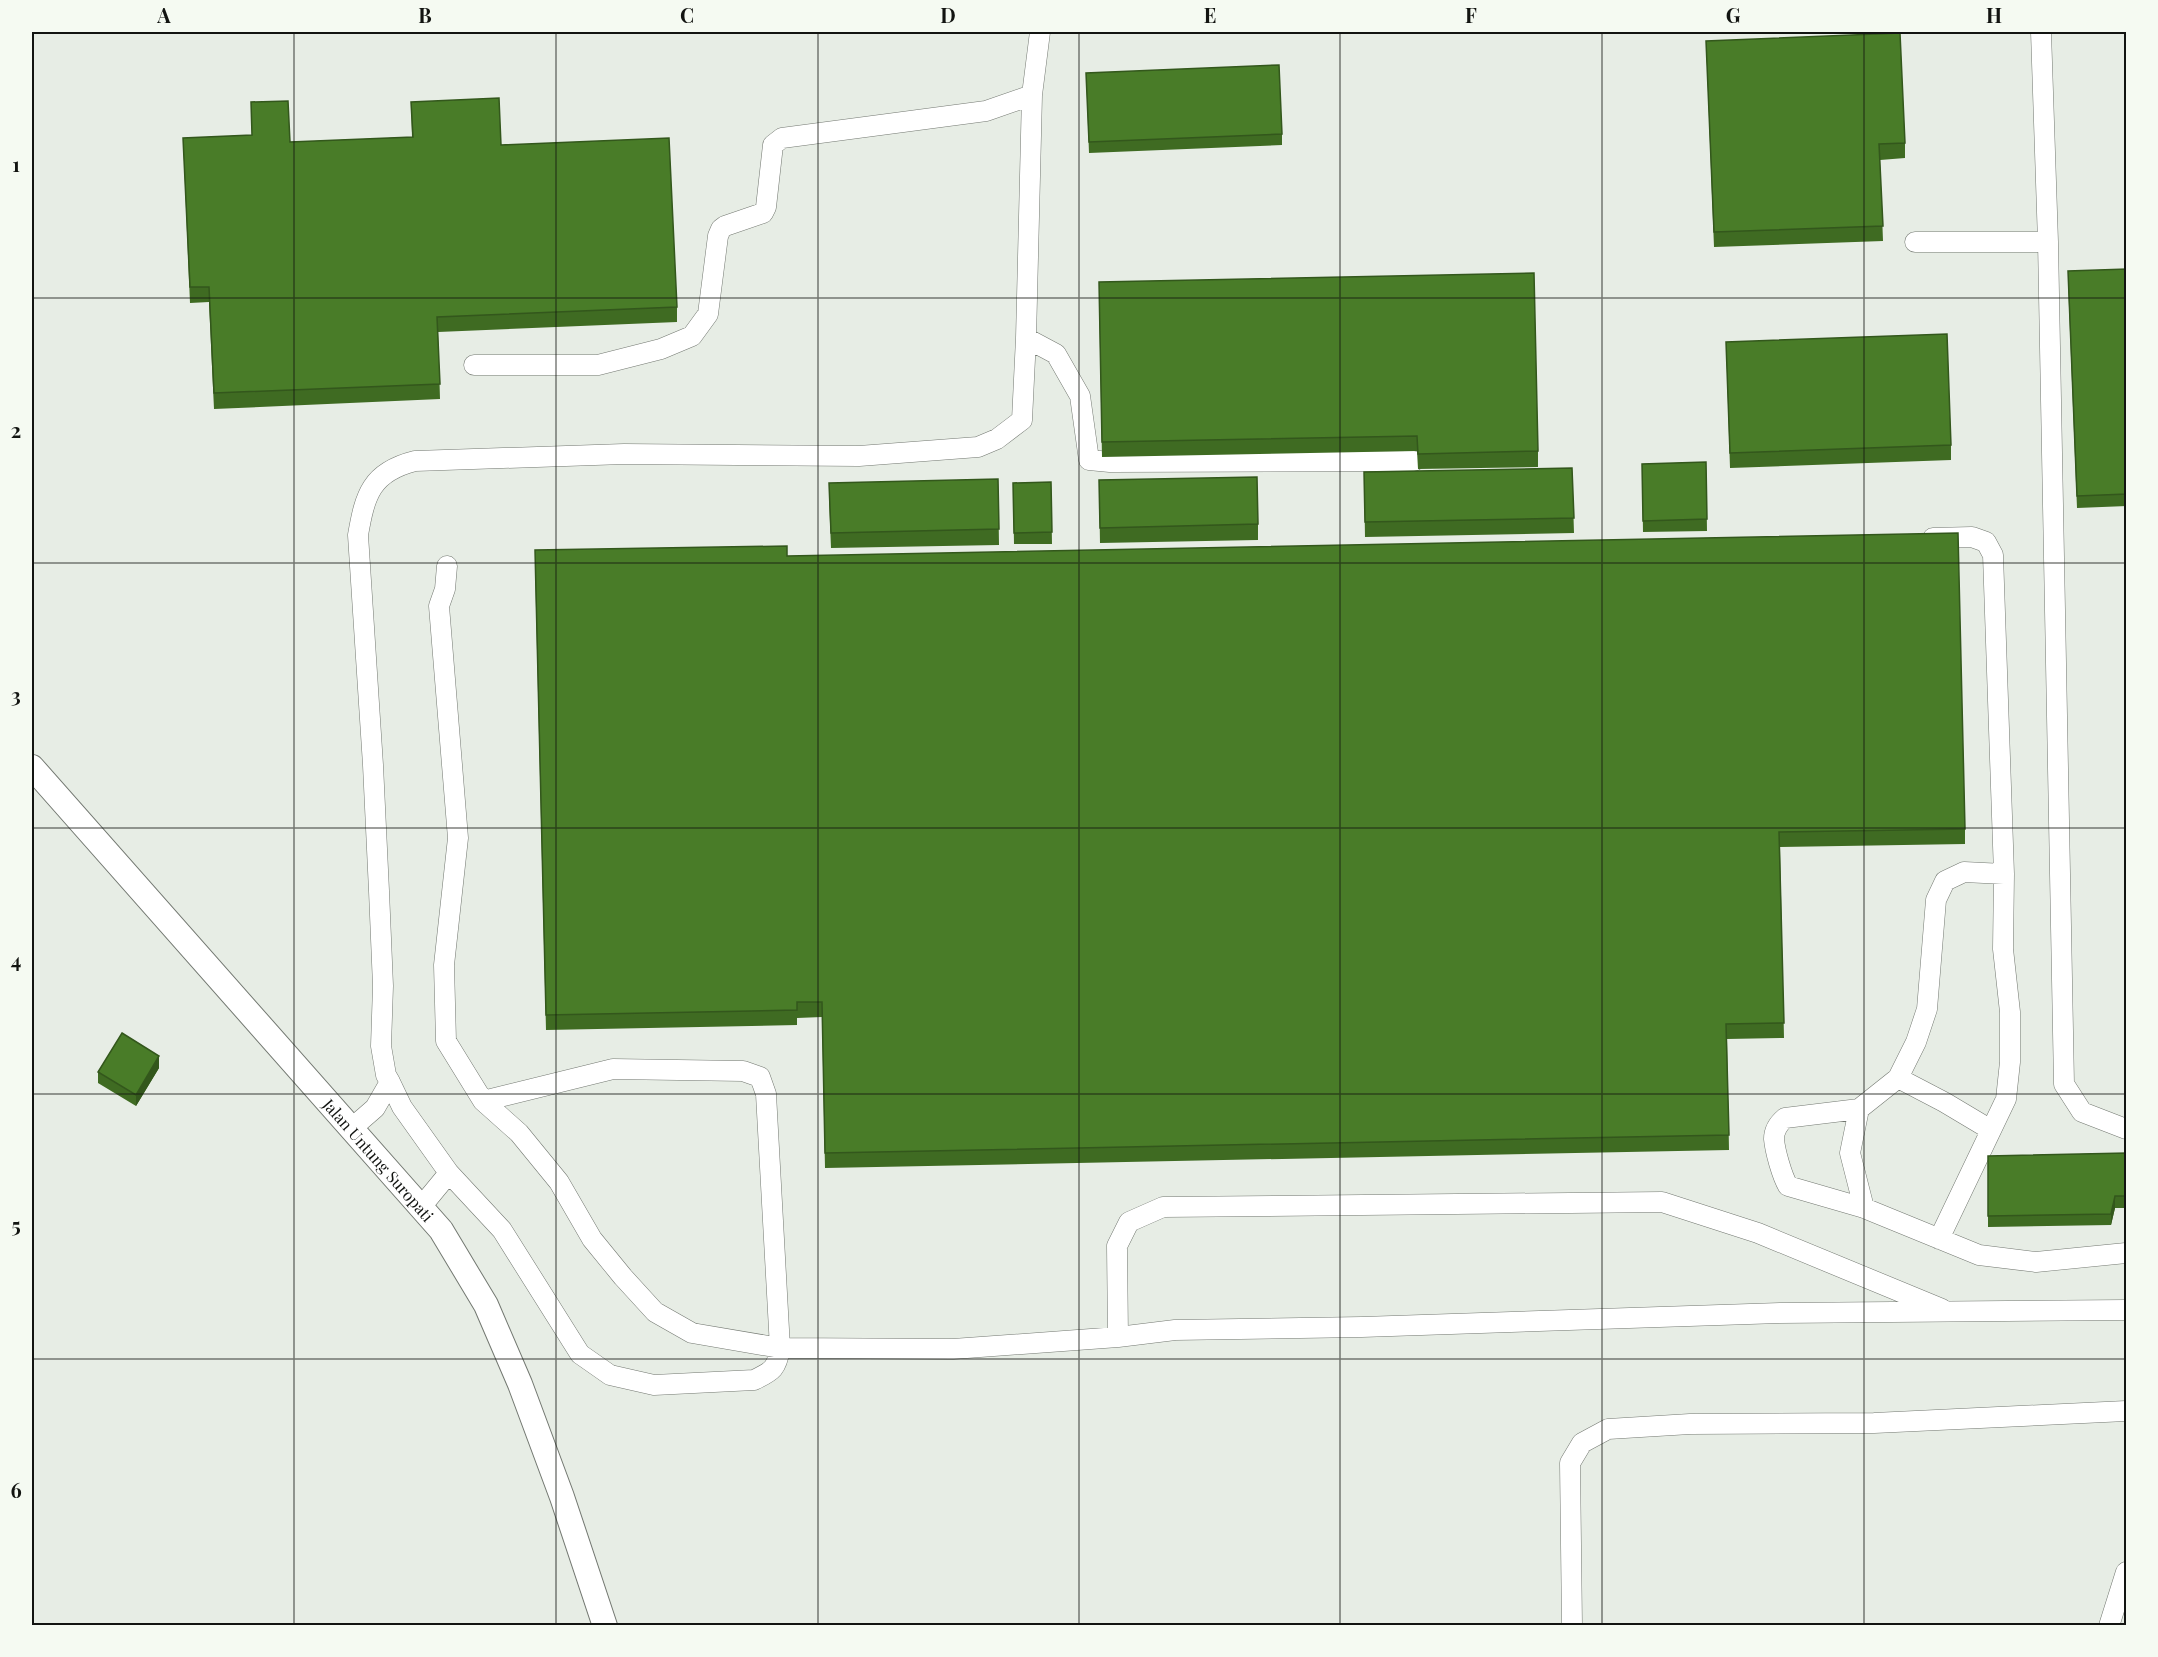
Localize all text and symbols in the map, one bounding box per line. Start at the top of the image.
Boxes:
text: A [156,1,171,28]
text: B [418,1,432,28]
text: C [680,1,694,28]
text: D [940,1,956,28]
text: E [1204,1,1216,28]
text: F [1465,1,1477,28]
text: G [1726,1,1741,28]
text: H [1986,1,2002,28]
text: 1 [12,150,20,177]
text: 2 [11,416,21,443]
text: 3 [11,681,21,708]
text: 4 [11,946,21,973]
street label: Jalan Untung Suropati [318,1093,439,1226]
text: 5 [11,1211,21,1238]
text: 6 [10,1476,22,1503]

